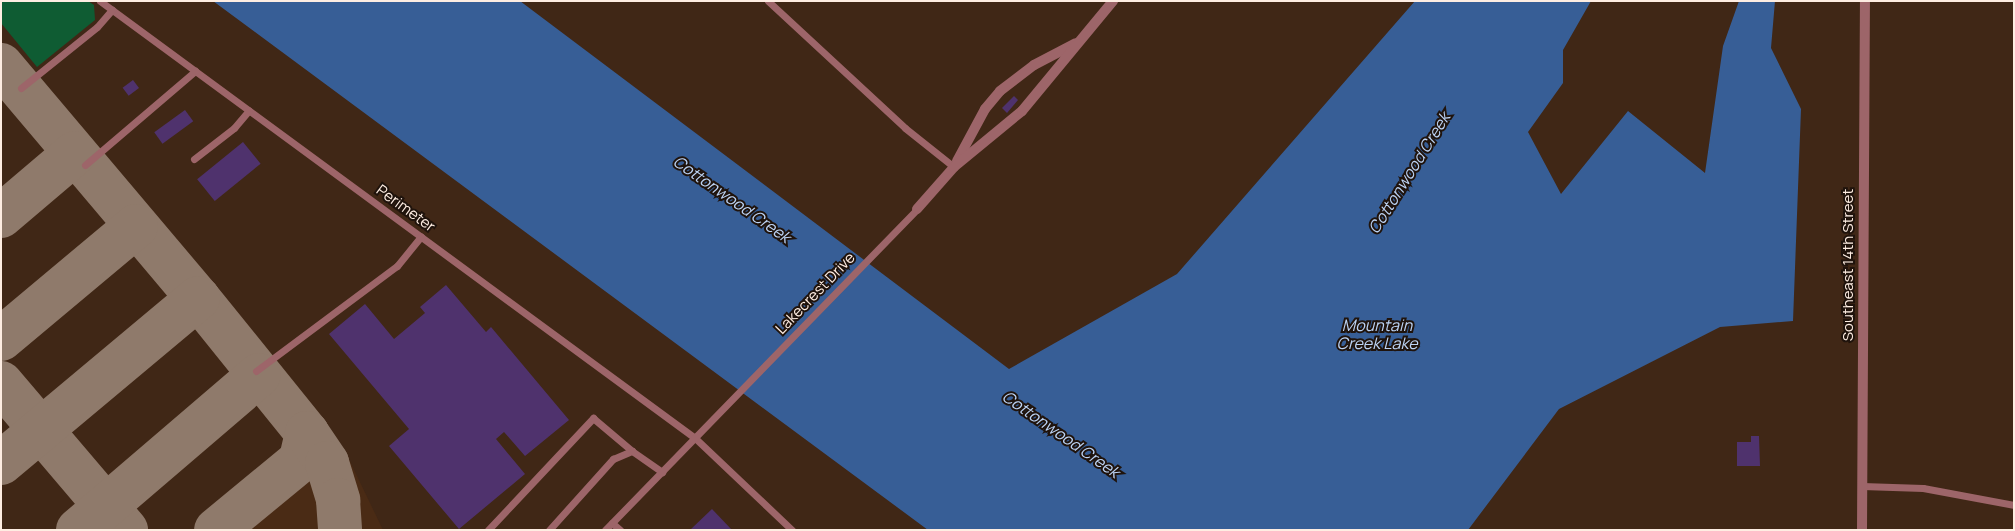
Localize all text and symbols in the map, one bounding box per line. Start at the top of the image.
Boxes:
water label: Cottonwood Creek [1364,109,1454,237]
water label: Cottonwood Creek [670,151,794,247]
street label: Perimeter [373,181,439,235]
street label: Southeast 14th Street [1839,189,1857,341]
street label: Lakecrest Drive [772,249,858,337]
water label: Mountain Creek Lake [1336,315,1418,353]
water label: Cottonwood Creek [999,386,1123,482]

